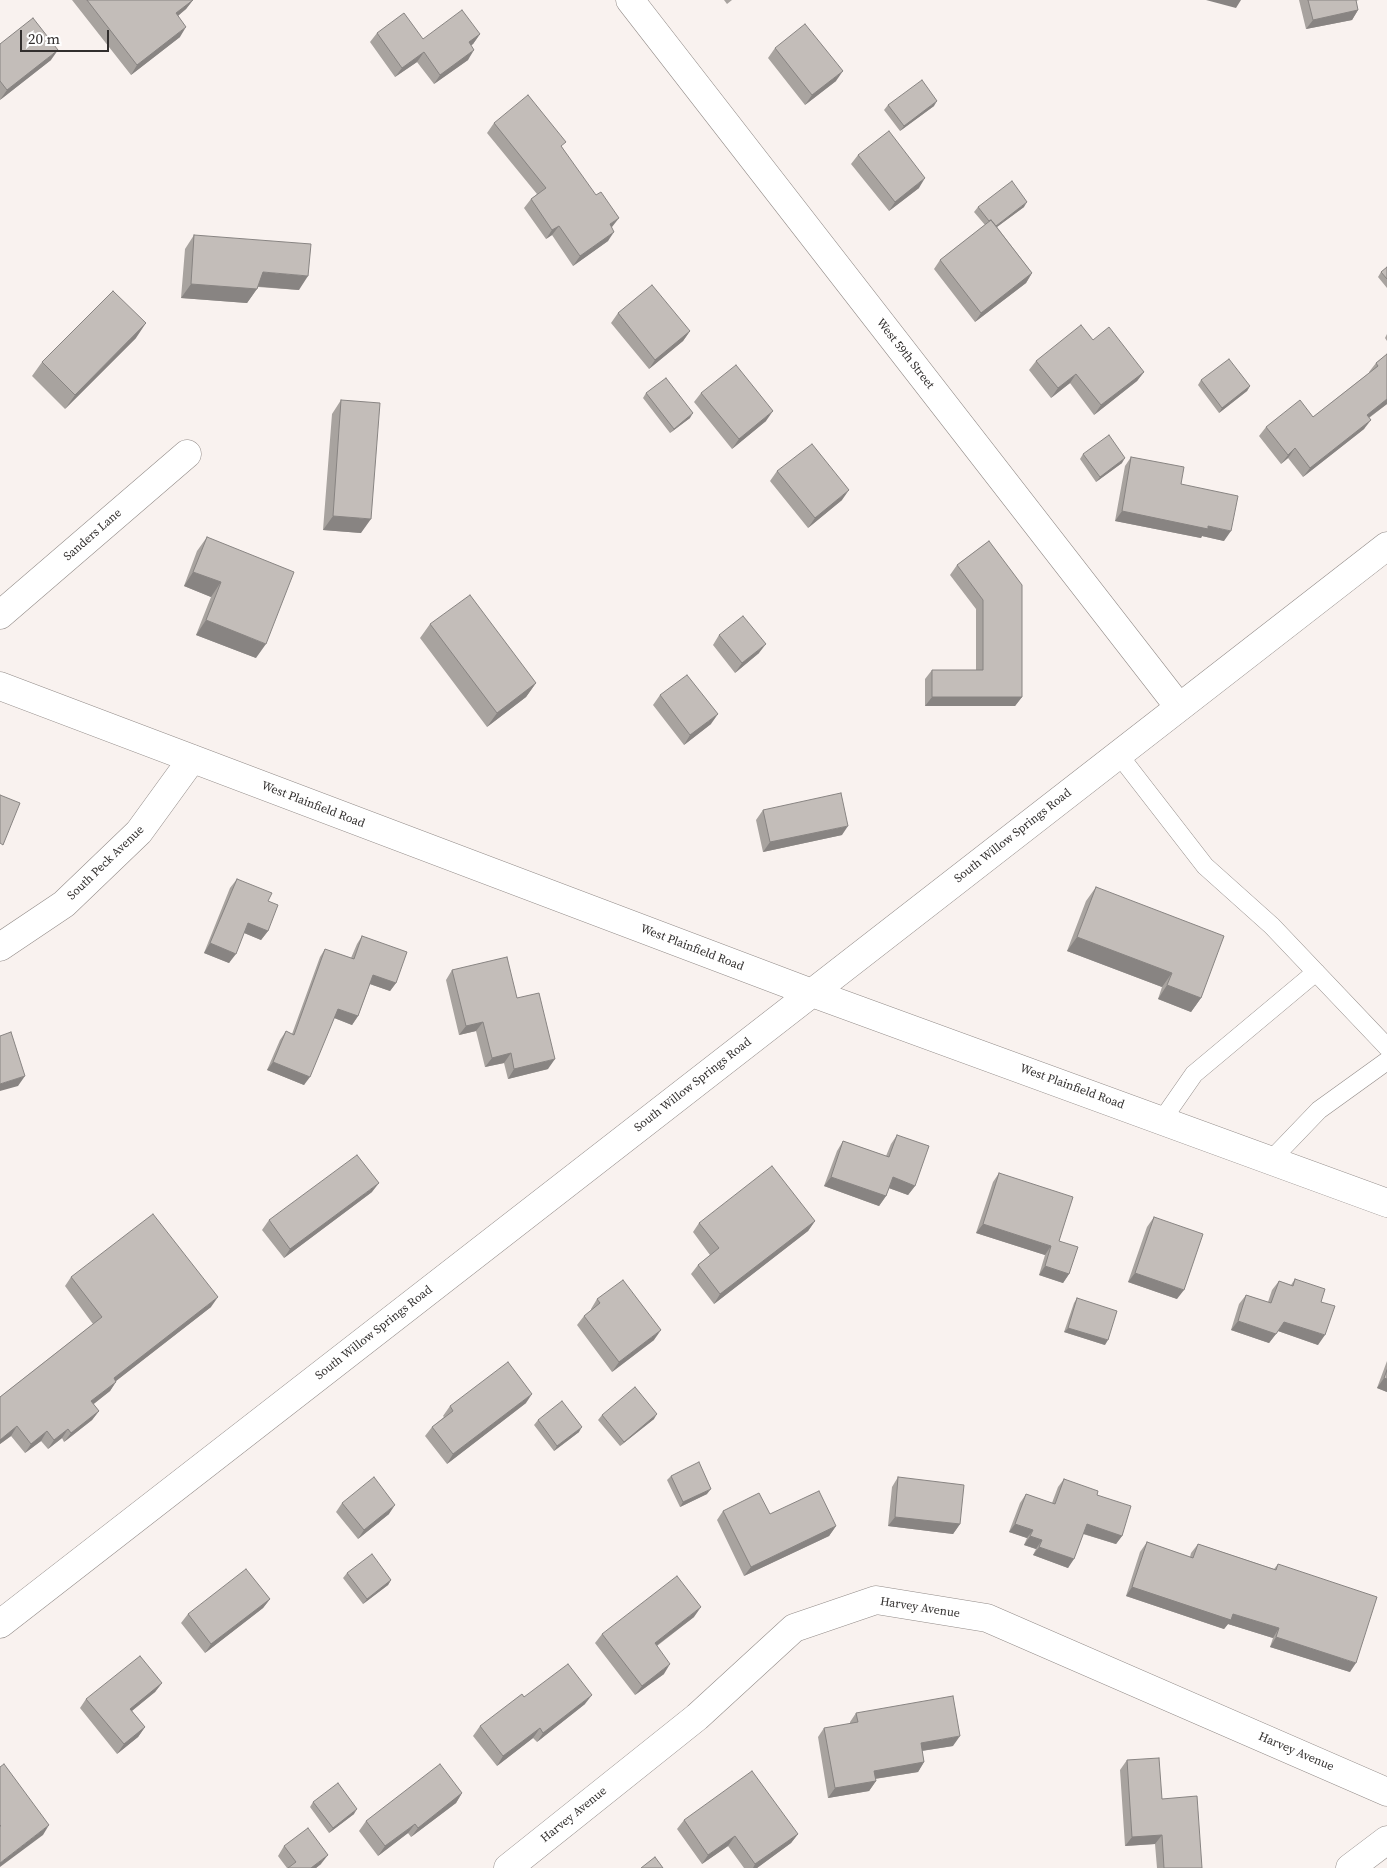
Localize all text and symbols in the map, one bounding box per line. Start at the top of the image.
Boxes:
scale bar [22,20,111,52]
text: 20 m [28,28,60,49]
street label: West 59th Street [873,316,937,392]
street label: Sanders Lane [61,506,125,564]
street label: West Plainfield Road [259,779,367,831]
street label: South Willow Springs Road [952,786,1074,886]
street label: South Peck Avenue [65,823,147,903]
street label: West Plainfield Road [638,922,746,974]
street label: South Willow Springs Road [632,1035,754,1135]
street label: West Plainfield Road [1018,1061,1126,1113]
street label: South Willow Springs Road [313,1283,435,1383]
street label: Harvey Avenue [879,1595,961,1621]
street label: Harvey Avenue [1256,1730,1336,1774]
street label: Harvey Avenue [538,1784,610,1846]

